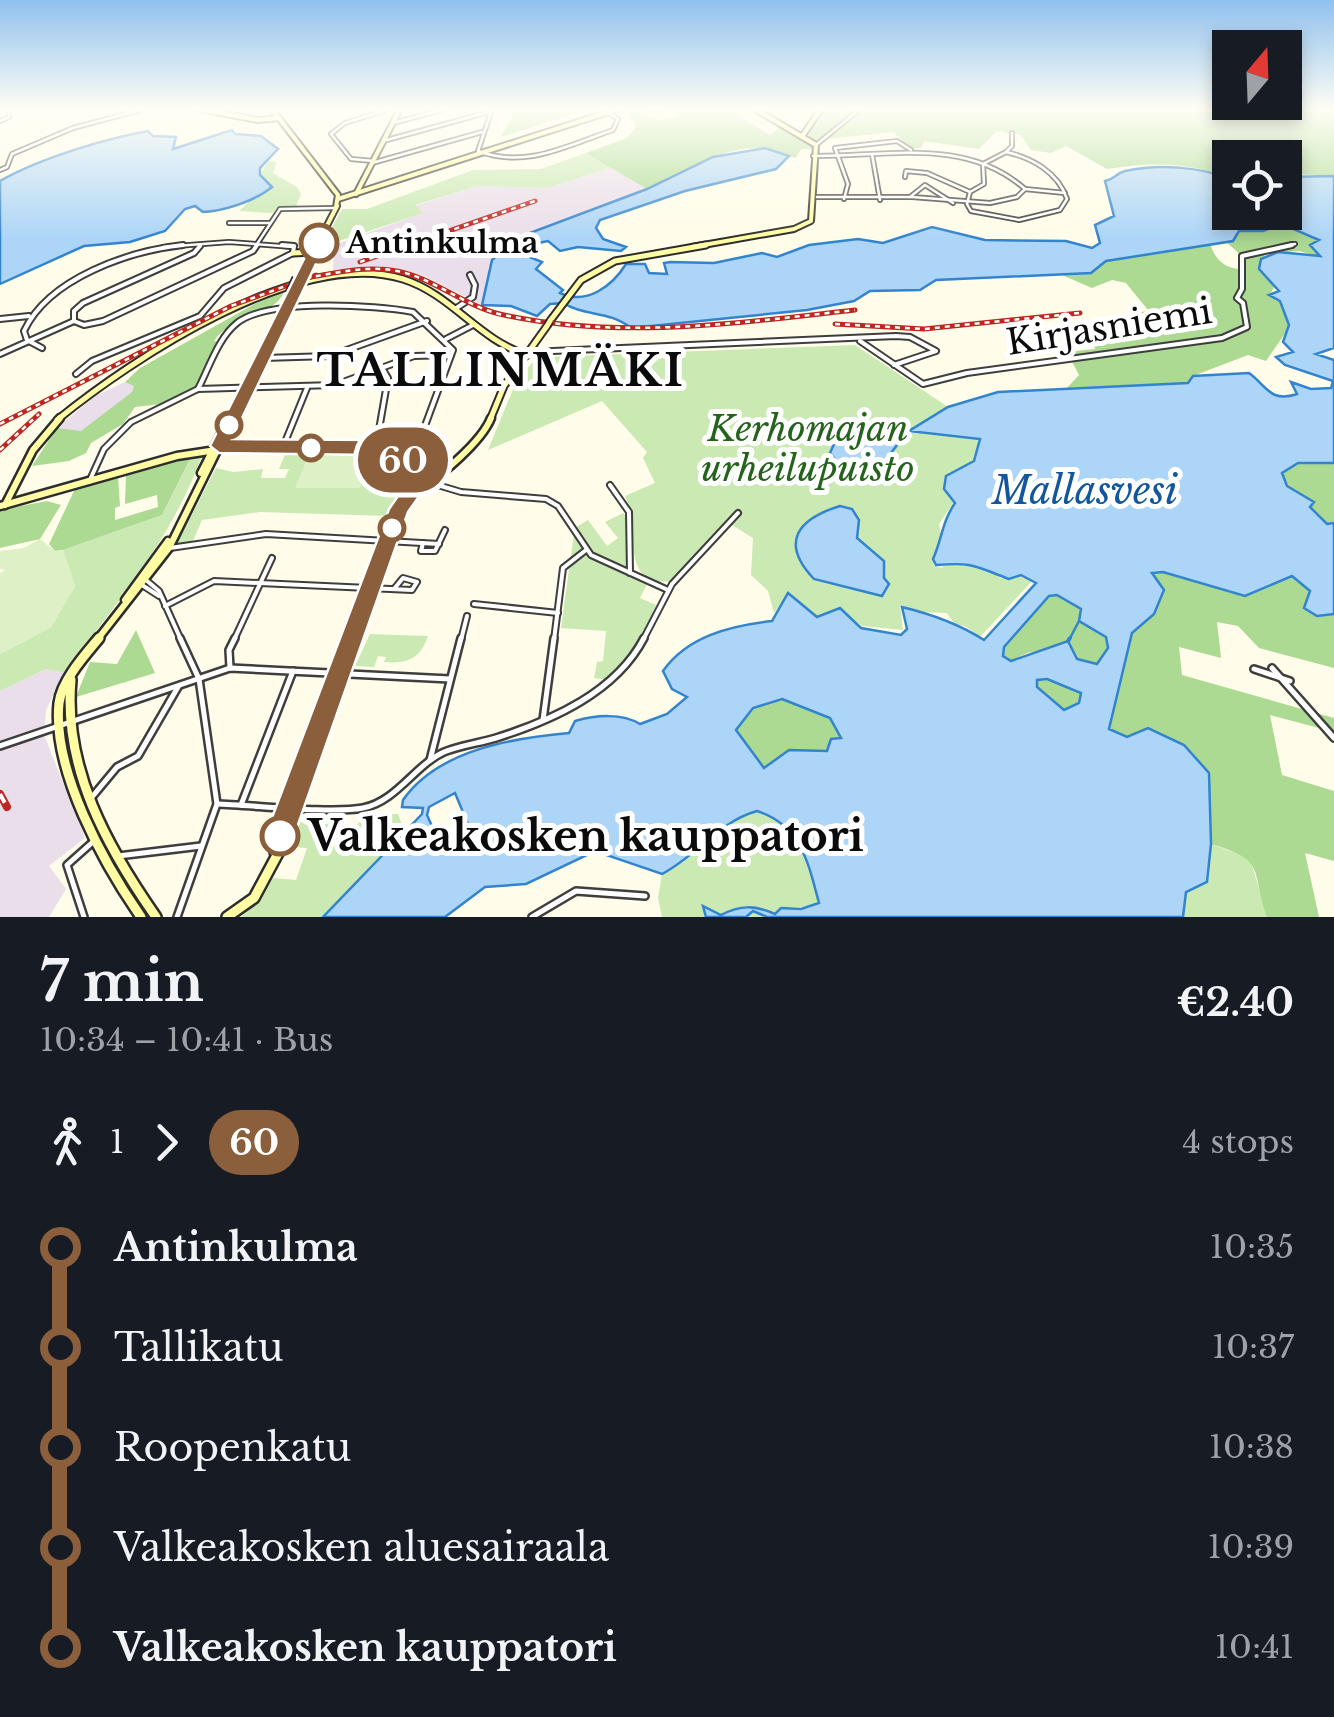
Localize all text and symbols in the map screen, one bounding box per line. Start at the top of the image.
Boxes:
north arrow [1212,30,1302,120]
map controls [1212,30,1302,230]
button: locate [1212,140,1302,230]
marker: Antinkulma [300,224,338,262]
place label: Antinkulma [345,224,538,261]
street label: Kirjasniemi [1003,289,1215,364]
district label: TALLINMÄKI [317,342,685,398]
park label: Kerhomajan urheilupuisto [701,407,915,490]
unlabelled marker [216,412,242,438]
line badge: 60 [358,428,448,492]
unlabelled marker [298,435,324,461]
text: 60 [378,439,428,482]
water label: Mallasvesi [990,467,1178,514]
unlabelled marker [379,515,405,541]
place label: Valkeakosken kauppatori [306,810,864,862]
marker: Valkeakosken kauppatori [261,817,299,855]
text: 7 min [40,948,204,1016]
text: €2.40 [1177,979,1294,1026]
text: 10:34 – 10:41 · Bus [40,1020,333,1060]
icon: walk [40,1115,95,1170]
icon: forward [139,1115,194,1170]
text: 60 [229,1121,279,1164]
text: 1 [110,1122,124,1162]
text: 4 stops [1182,1122,1294,1162]
text: Antinkulma [114,1224,358,1271]
text: 10:35 [1210,1227,1294,1267]
text: Tallikatu [114,1324,284,1371]
text: 10:37 [1212,1327,1294,1367]
text: Roopenkatu [114,1424,351,1471]
text: 10:38 [1209,1427,1294,1467]
text: Valkeakosken aluesairaala [114,1524,609,1571]
text: 10:39 [1207,1527,1294,1567]
text: Valkeakosken kauppatori [114,1624,617,1671]
text: 10:41 [1215,1627,1294,1667]

